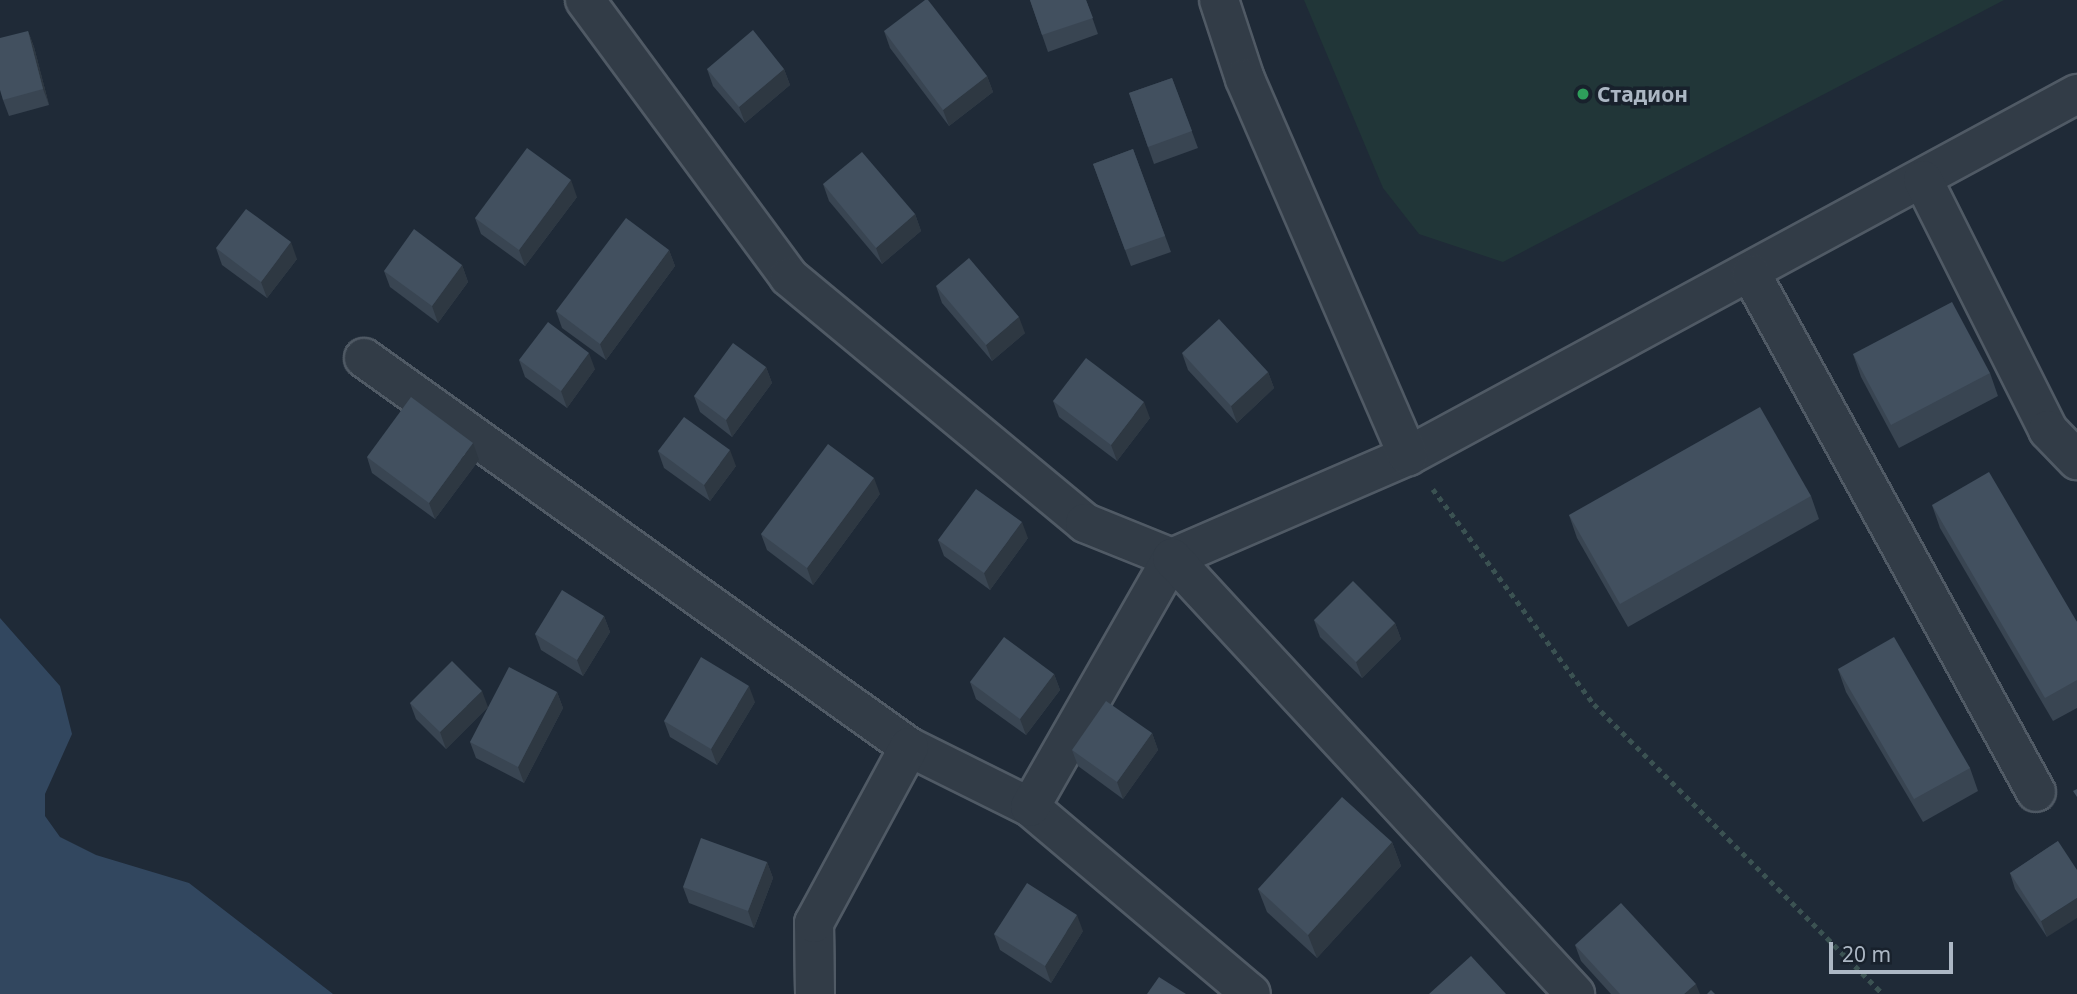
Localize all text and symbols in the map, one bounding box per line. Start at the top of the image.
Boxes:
place label: Стадион [1597,81,1688,107]
marker: Стадион [1575,86,1591,102]
scale bar [1832,928,1956,972]
text: 20 m [1842,940,1891,968]

